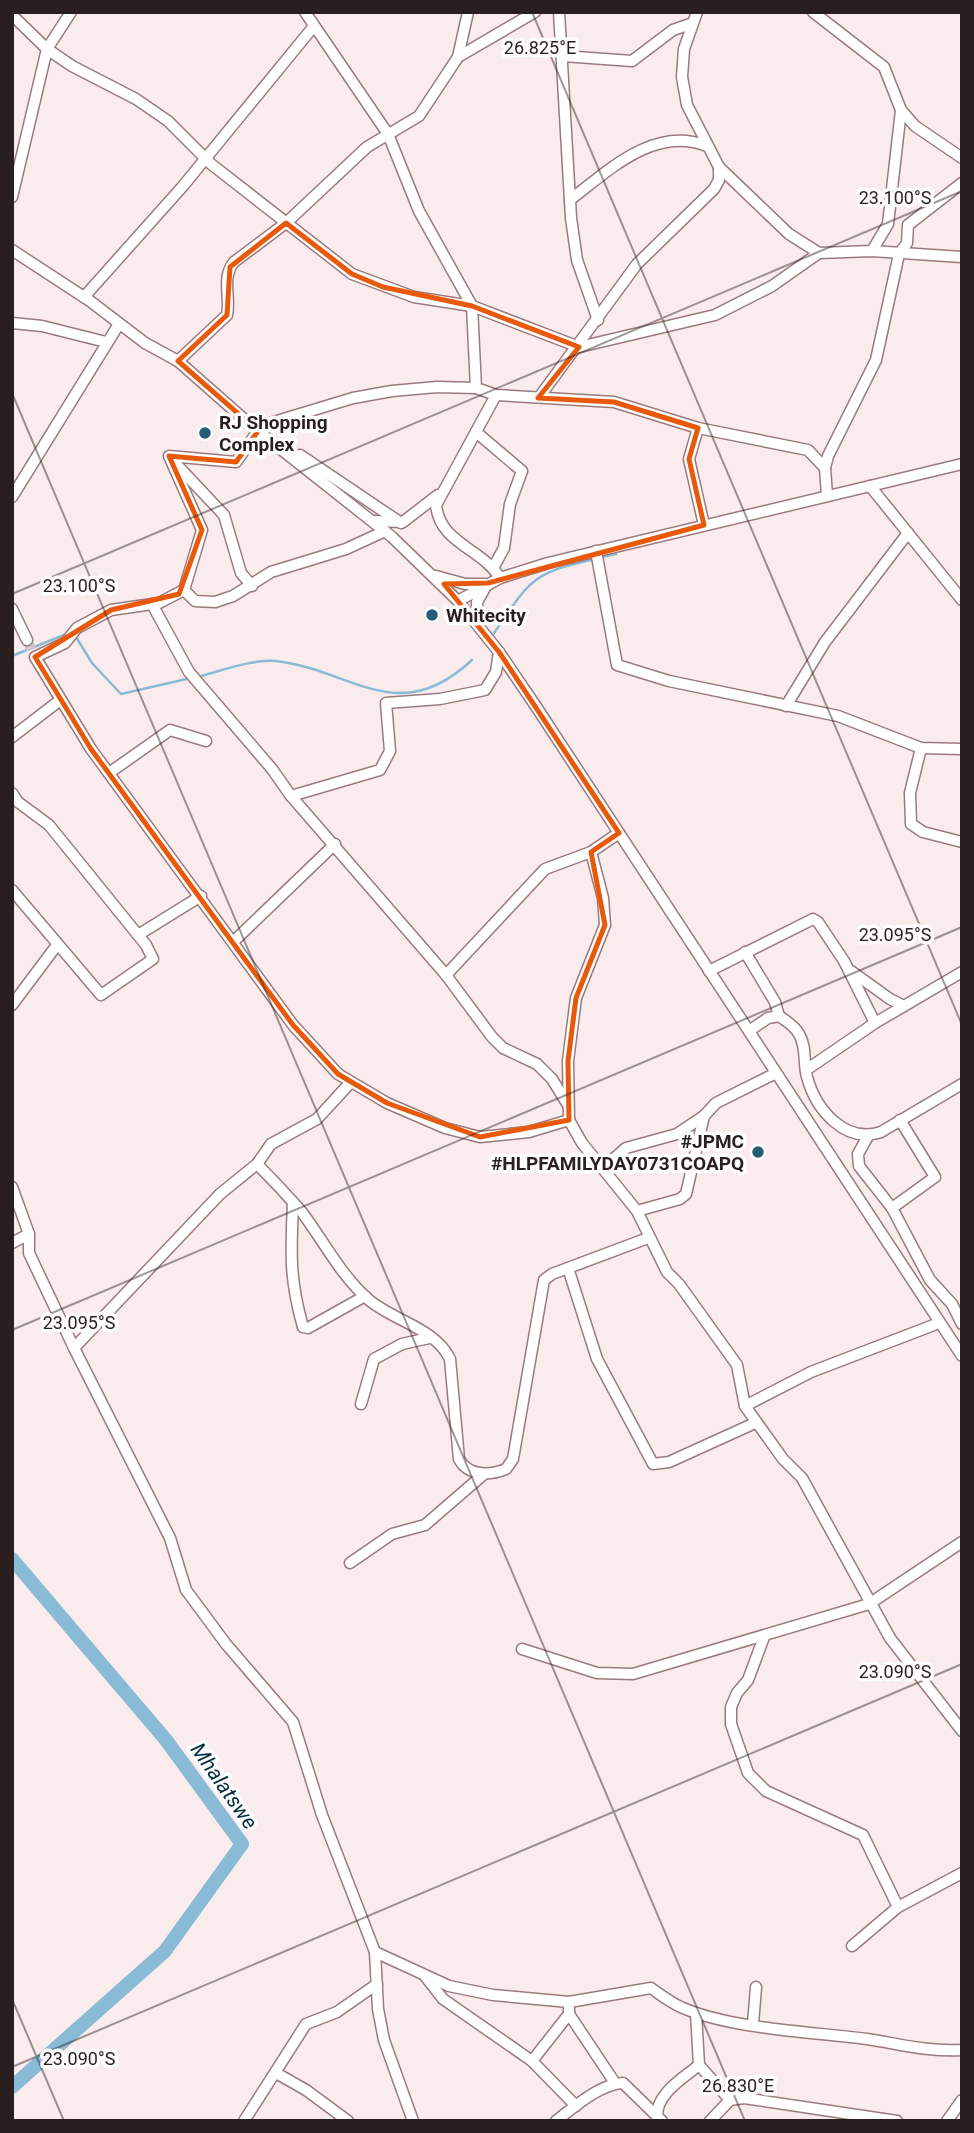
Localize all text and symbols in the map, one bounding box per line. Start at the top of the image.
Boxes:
text: 26.825°E [504,37,576,58]
text: 23.100°S [859,187,932,208]
place label: RJ Shopping Complex [219,411,327,456]
marker: RJ Shopping Complex [197,425,213,441]
text: 23.100°S [43,575,116,596]
place label: Whitecity [446,604,526,627]
marker: Whitecity [424,607,440,623]
text: 23.095°S [859,924,932,945]
place label: #JPMC #HLPFAMILYDAY0731COAPQ [491,1130,744,1175]
marker: #JPMC #HLPFAMILYDAY0731COAPQ [750,1144,766,1160]
text: 23.095°S [43,1312,116,1333]
text: 23.090°S [859,1661,932,1682]
water label: Mhalatswe [186,1738,262,1834]
text: 23.090°S [43,2048,116,2069]
text: 26.830°E [702,2075,774,2096]

